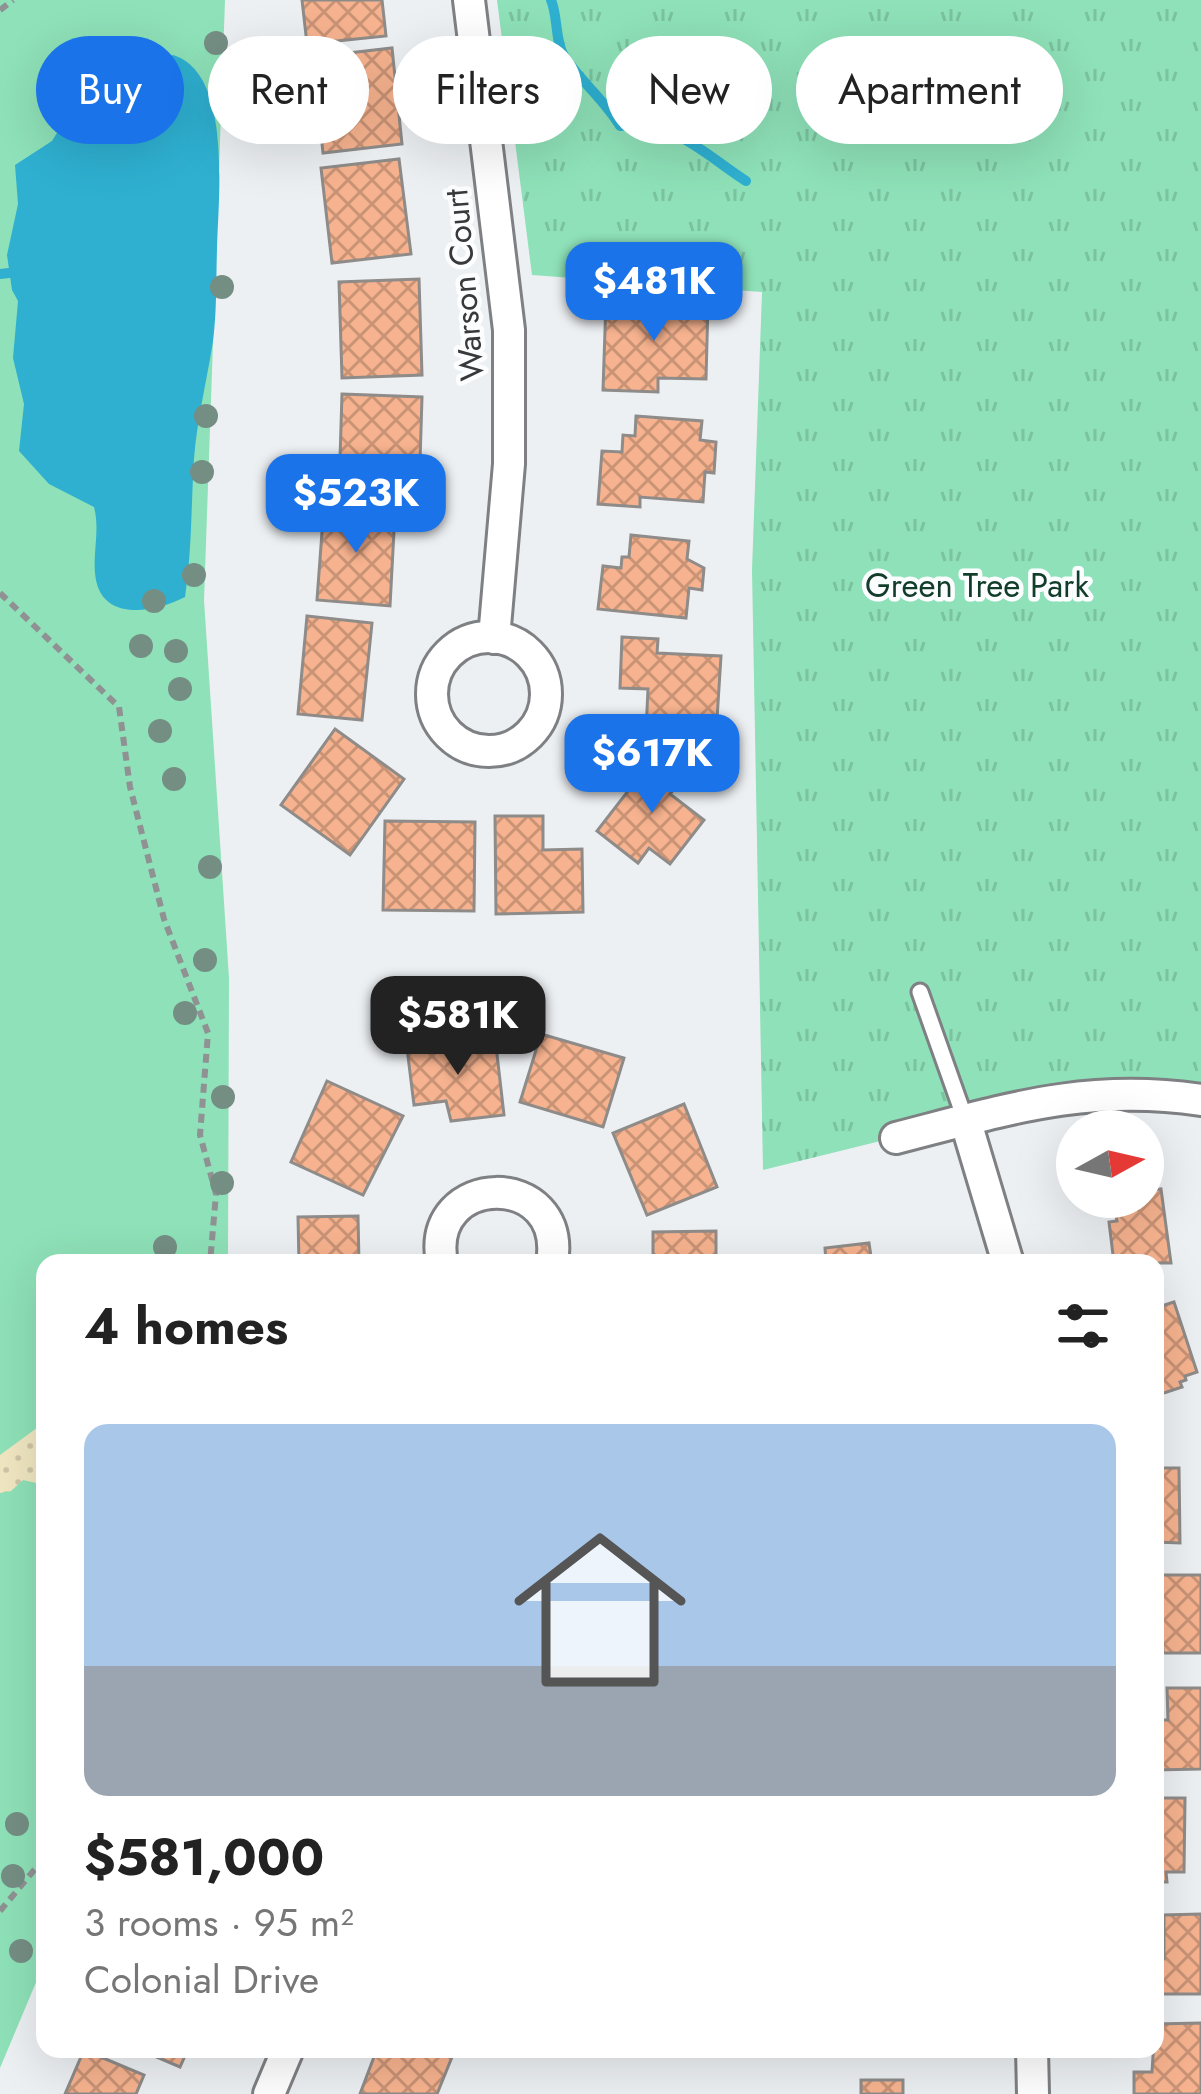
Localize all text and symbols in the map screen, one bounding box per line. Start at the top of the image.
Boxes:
chip: Buy [36,36,184,144]
chip: Rent [208,36,369,144]
chip: Filters [393,36,582,144]
chip: New [606,36,772,144]
chip: Apartment [796,36,1063,144]
street label: Warson Court [432,187,496,383]
pin: $481K [570,242,738,344]
text: $481K [592,252,716,309]
pin: $523K [272,454,440,556]
text: $523K [293,464,419,521]
park label: Green Tree Park [865,562,1089,609]
pin: $617K [568,714,736,816]
text: $617K [592,724,712,781]
pin: $581K [374,976,542,1078]
text: $581K [398,986,518,1043]
north arrow [1056,1110,1164,1218]
map controls [1056,1110,1164,1218]
text: 4 homes [84,1289,288,1363]
icon: filters [1050,1293,1116,1359]
icon: home [492,1502,708,1718]
text: $581,000 [84,1820,324,1894]
text: 3 rooms · 95 m² [84,1894,354,1951]
text: Colonial Drive [84,1951,319,2008]

